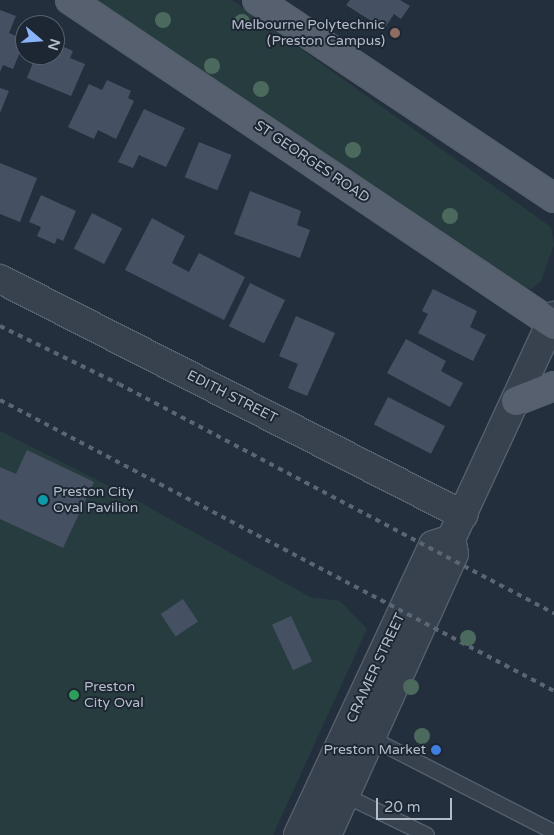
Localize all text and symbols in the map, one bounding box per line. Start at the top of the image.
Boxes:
north arrow [15,15,65,65]
place label: Melbourne Polytechnic (Preston Campus) [231,17,385,49]
marker: Melbourne Polytechnic (Preston Campus) [389,27,401,39]
text: N [44,37,64,52]
street label: ST GEORGES ROAD [251,117,373,207]
street label: EDITH STREET [184,367,280,427]
place label: Preston City Oval Pavilion [53,484,138,516]
marker: Preston City Oval Pavilion [37,494,49,506]
street label: CRAMER STREET [343,610,409,726]
place label: Preston City Oval [84,679,144,712]
marker: Preston City Oval [68,689,80,701]
place label: Preston Market [324,742,426,758]
marker: Preston Market [430,744,442,756]
scale bar [379,788,455,820]
text: 20 m [384,798,421,816]

